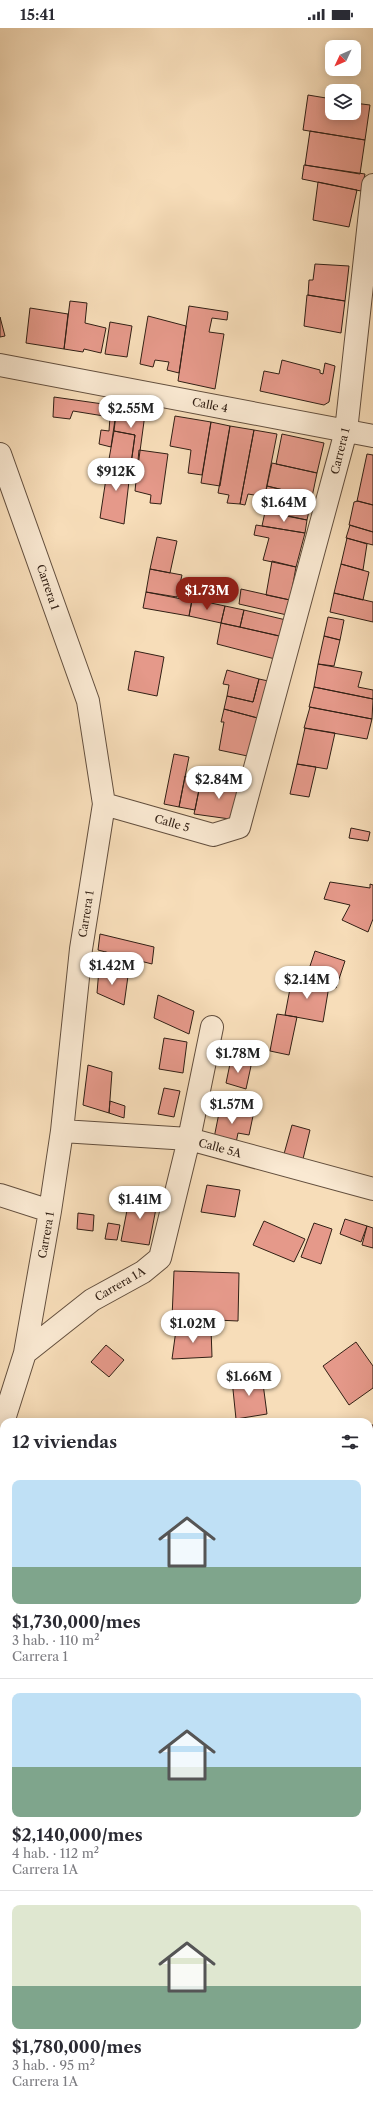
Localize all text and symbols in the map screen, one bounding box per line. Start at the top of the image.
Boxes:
text: 15:41 [20,5,55,24]
north arrow [325,40,361,76]
map controls [325,40,361,120]
button: layers [325,84,361,120]
pin: $2.55M [98,395,164,429]
street label: Calle 4 [191,395,229,415]
text: $2.55M [108,400,154,416]
street label: Carrera 1 [327,426,353,476]
pin: $912K [88,458,144,492]
text: $912K [97,463,135,479]
pin: $1.64M [251,489,317,523]
text: $1.64M [261,494,307,510]
street label: Carrera 1 [34,562,62,612]
pin: $1.73M [174,577,240,611]
text: $1.73M [185,582,229,598]
pin: $2.84M [186,766,252,800]
text: $2.84M [195,771,243,787]
street label: Calle 5 [153,811,191,835]
street label: Carrera 1 [75,889,97,938]
pin: $1.42M [79,952,145,986]
text: $1.42M [89,957,135,973]
pin: $2.14M [274,966,340,1000]
text: $2.14M [284,971,330,987]
pin: $1.78M [205,1040,271,1074]
text: $1.78M [215,1045,261,1061]
pin: $1.57M [199,1091,265,1125]
text: $1.57M [210,1096,254,1112]
street label: Calle 5A [197,1136,244,1161]
pin: $1.41M [107,1186,173,1220]
text: $1.41M [118,1191,162,1207]
street label: Carrera 1 [35,1210,57,1260]
street label: Carrera 1A [92,1264,148,1304]
pin: $1.02M [160,1310,226,1344]
text: $1.02M [170,1315,216,1331]
pin: $1.66M [216,1363,282,1397]
text: $1.66M [226,1368,272,1384]
icon: filters [339,1431,361,1453]
text: 12 viviendas [12,1432,117,1452]
icon: home [151,1506,223,1578]
text: $1,730,000/mes [12,1612,141,1632]
text: 3 hab. · 110 m² [12,1632,100,1648]
text: Carrera 1 [12,1648,68,1664]
icon: home [151,1719,223,1791]
text: $2,140,000/mes [12,1825,143,1845]
text: 4 hab. · 112 m² [12,1845,99,1861]
text: Carrera 1A [12,1861,78,1877]
icon: home [151,1931,223,2003]
text: $1,780,000/mes [12,2037,142,2057]
text: 3 hab. · 95 m² [12,2057,95,2073]
text: Carrera 1A [12,2073,78,2089]

